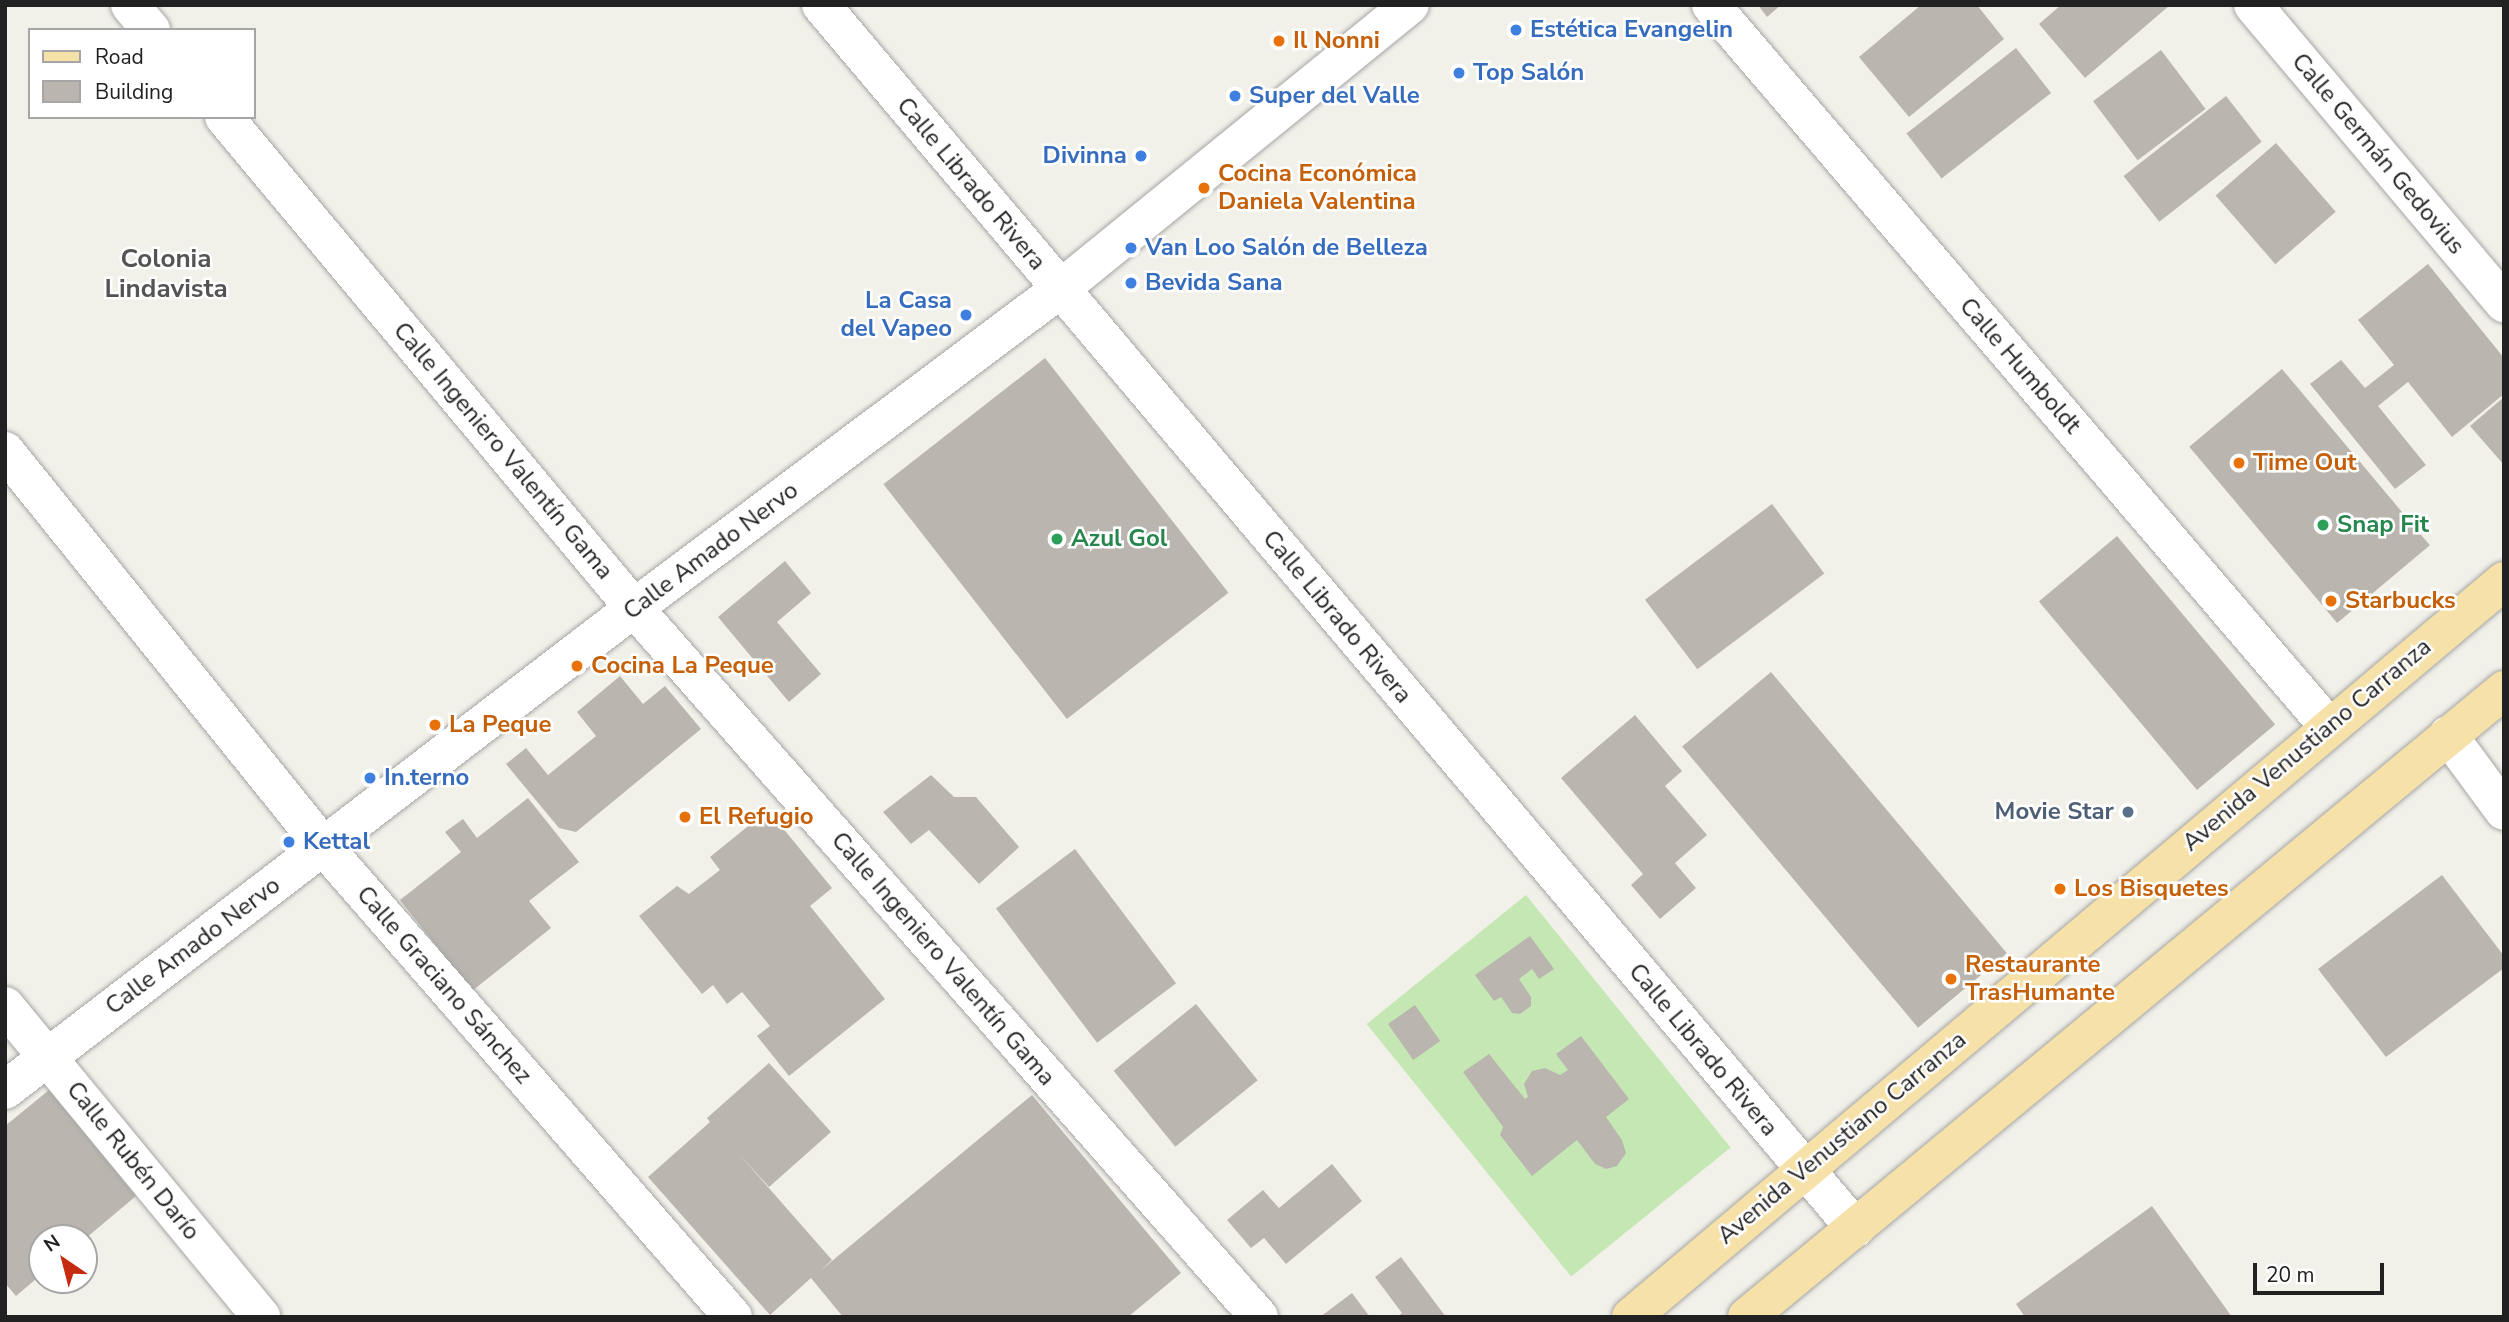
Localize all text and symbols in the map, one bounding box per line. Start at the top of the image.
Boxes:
place label: Estética Evangelin [1530,16,1733,44]
marker: Estética Evangelin [1508,22,1524,38]
place label: Il Nonni [1293,27,1380,55]
legend [28,28,256,119]
marker: Il Nonni [1271,33,1287,49]
text: Road [95,43,144,71]
street label: Calle Germán Gedovius [2285,48,2471,260]
place label: Top Salón [1473,59,1584,87]
marker: Top Salón [1451,65,1467,81]
text: Building [95,78,173,106]
place label: Super del Valle [1249,82,1420,110]
marker: Super del Valle [1227,88,1243,104]
street label: Calle Librado Rivera [890,92,1052,276]
place label: Divinna [1043,142,1127,170]
marker: Divinna [1133,148,1149,164]
place label: Cocina Económica Daniela Valentina [1218,160,1417,216]
marker: Cocina Económica Daniela Valentina [1196,180,1212,196]
place label: Van Loo Salón de Belleza [1145,234,1428,262]
marker: Van Loo Salón de Belleza [1123,240,1139,256]
district label: Colonia Lindavista [104,243,228,304]
place label: Bevida Sana [1145,269,1283,297]
marker: Bevida Sana [1123,275,1139,291]
place label: La Casa del Vapeo [840,287,952,343]
street label: Calle Humboldt [1953,292,2087,440]
marker: La Casa del Vapeo [958,307,974,323]
street label: Calle Ingeniero Valentín Gama [387,317,619,585]
place label: Time Out [2253,449,2357,477]
marker: Time Out [2231,455,2247,471]
street label: Calle Amado Nervo [618,476,804,626]
place label: Snap Fit [2337,511,2429,539]
marker: Snap Fit [2315,517,2331,533]
place label: Azul Gol [1071,525,1167,553]
street label: Calle Librado Rivera [1256,525,1418,709]
marker: Azul Gol [1049,531,1065,547]
place label: Starbucks [2345,587,2456,615]
marker: Starbucks [2323,593,2339,609]
street label: Avenida Venustiano Carranza [2177,632,2437,858]
place label: Cocina La Peque [591,652,774,680]
marker: Cocina La Peque [569,658,585,674]
place label: La Peque [449,711,551,739]
marker: La Peque [427,717,443,733]
place label: In.terno [384,764,469,792]
marker: In.terno [362,770,378,786]
place label: Movie Star [1995,798,2114,826]
place label: El Refugio [699,803,814,831]
marker: Movie Star [2120,804,2136,820]
marker: El Refugio [677,809,693,825]
street label: Calle Ingeniero Valentín Gama [825,826,1061,1092]
place label: Kettal [303,828,370,856]
marker: Kettal [281,834,297,850]
street label: Calle Amado Nervo [100,871,286,1021]
place label: Los Bisquetes [2074,875,2229,903]
street label: Calle Graciano Sánchez [350,880,538,1090]
marker: Los Bisquetes [2052,881,2068,897]
place label: Restaurante TrasHumante [1965,951,2115,1007]
street label: Calle Librado Rivera [1622,958,1784,1142]
marker: Restaurante TrasHumante [1943,971,1959,987]
street label: Avenida Venustiano Carranza [1712,1025,1972,1251]
street label: Calle Rubén Darío [60,1076,206,1246]
north arrow [28,1224,98,1294]
text: N [39,1229,65,1258]
scale bar [2257,1248,2388,1292]
text: 20 m [2266,1261,2315,1289]

